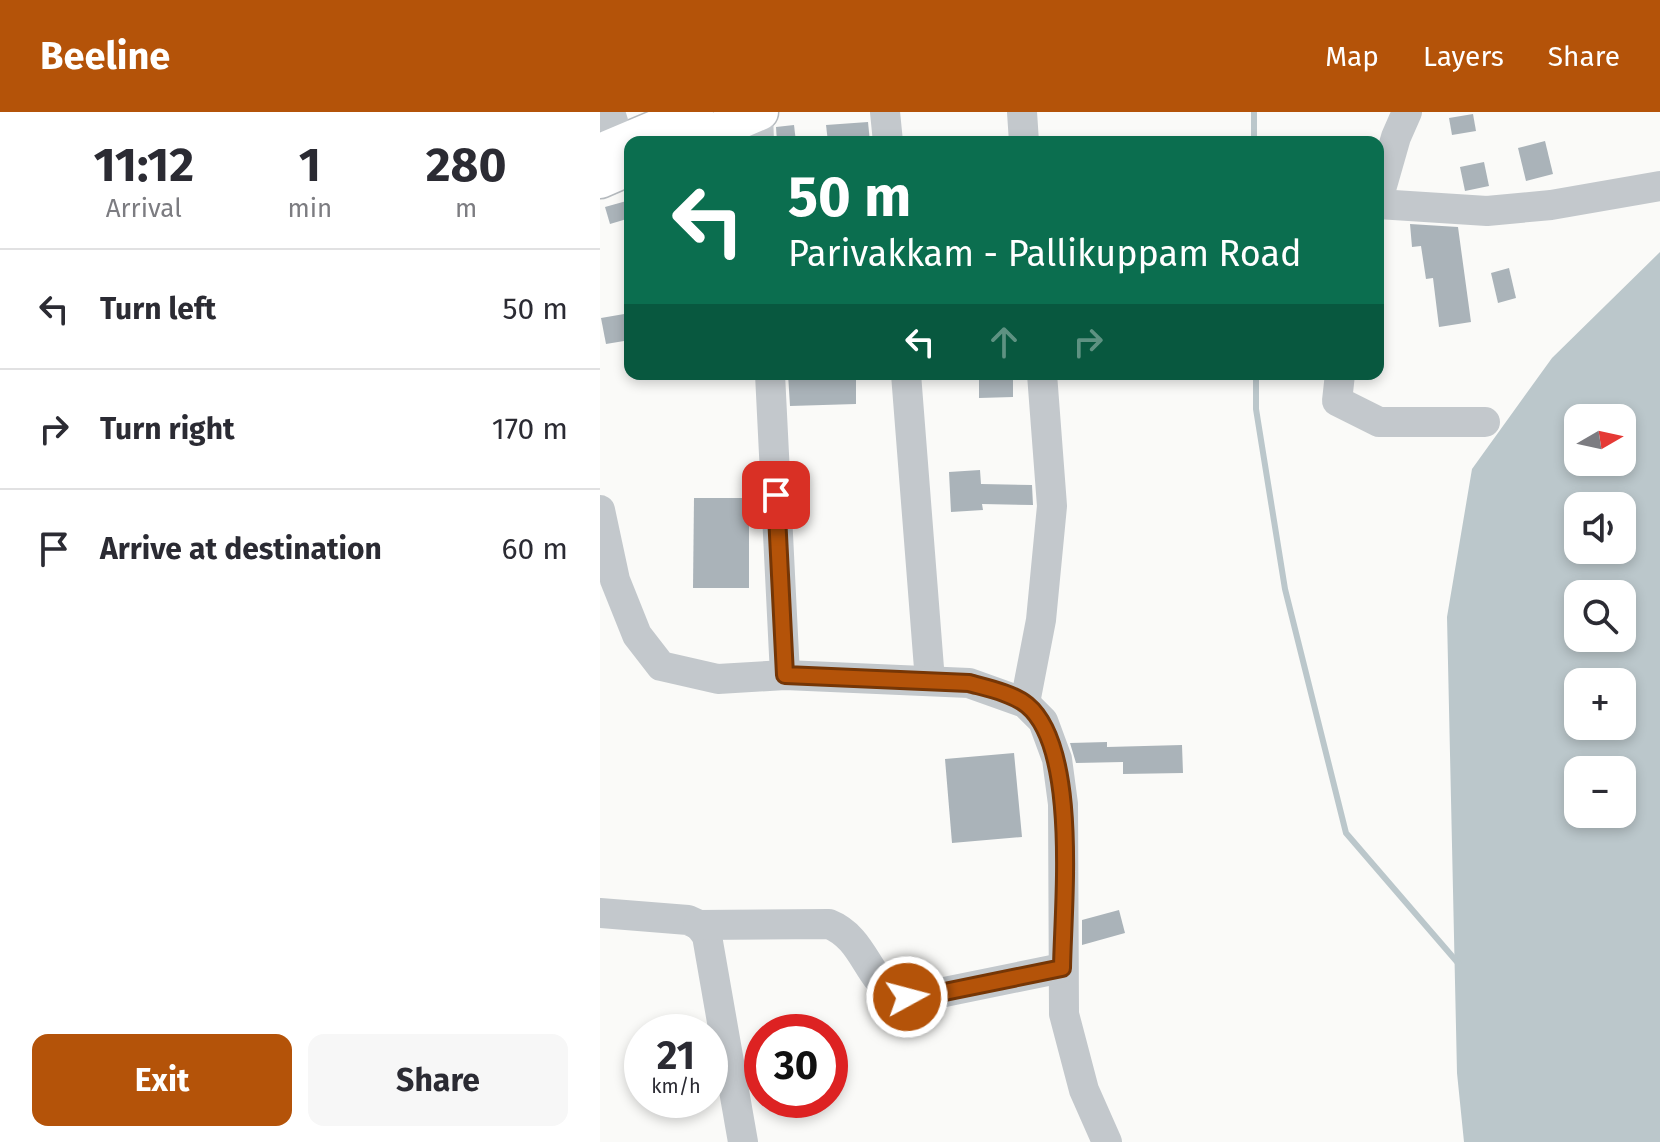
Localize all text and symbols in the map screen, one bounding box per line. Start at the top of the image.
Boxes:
text: Beeline [40,33,170,79]
text: Map [1325,40,1379,73]
text: Layers [1423,40,1504,73]
text: Share [1548,40,1620,73]
text: 11:12 [93,136,194,194]
text: 1 [299,136,321,194]
text: 280 [426,136,507,194]
text: 50 m [788,164,911,231]
icon: left [656,168,760,272]
text: Arrival [106,193,182,224]
text: min [288,193,332,224]
text: m [455,193,477,224]
text: Parivakkam - Pallikuppam Road [788,232,1302,276]
icon: left [32,287,76,331]
text: Turn left [100,291,216,327]
text: 50 m [503,291,568,327]
icon: left [898,320,942,364]
icon: ahead [982,320,1026,364]
icon: right [1066,320,1110,364]
north arrow [1564,404,1636,476]
map controls [1564,404,1636,828]
icon: right [32,407,76,451]
text: Turn right [100,411,235,447]
text: 170 m [492,411,568,447]
pin [742,461,810,529]
icon: arrive [754,473,798,517]
button: sound [1564,492,1636,564]
icon: arrive [32,527,76,571]
text: Arrive at destination [100,531,382,567]
text: 60 m [502,531,568,567]
button: search [1564,580,1636,652]
button: + [1564,668,1636,740]
button: − [1564,756,1636,828]
position arrow [865,955,949,1039]
speed limit sign: 30 [744,1014,848,1118]
text: 21 [657,1032,695,1080]
button: Exit [32,1034,292,1126]
button: Share [308,1034,568,1126]
text: km/h [651,1074,701,1098]

